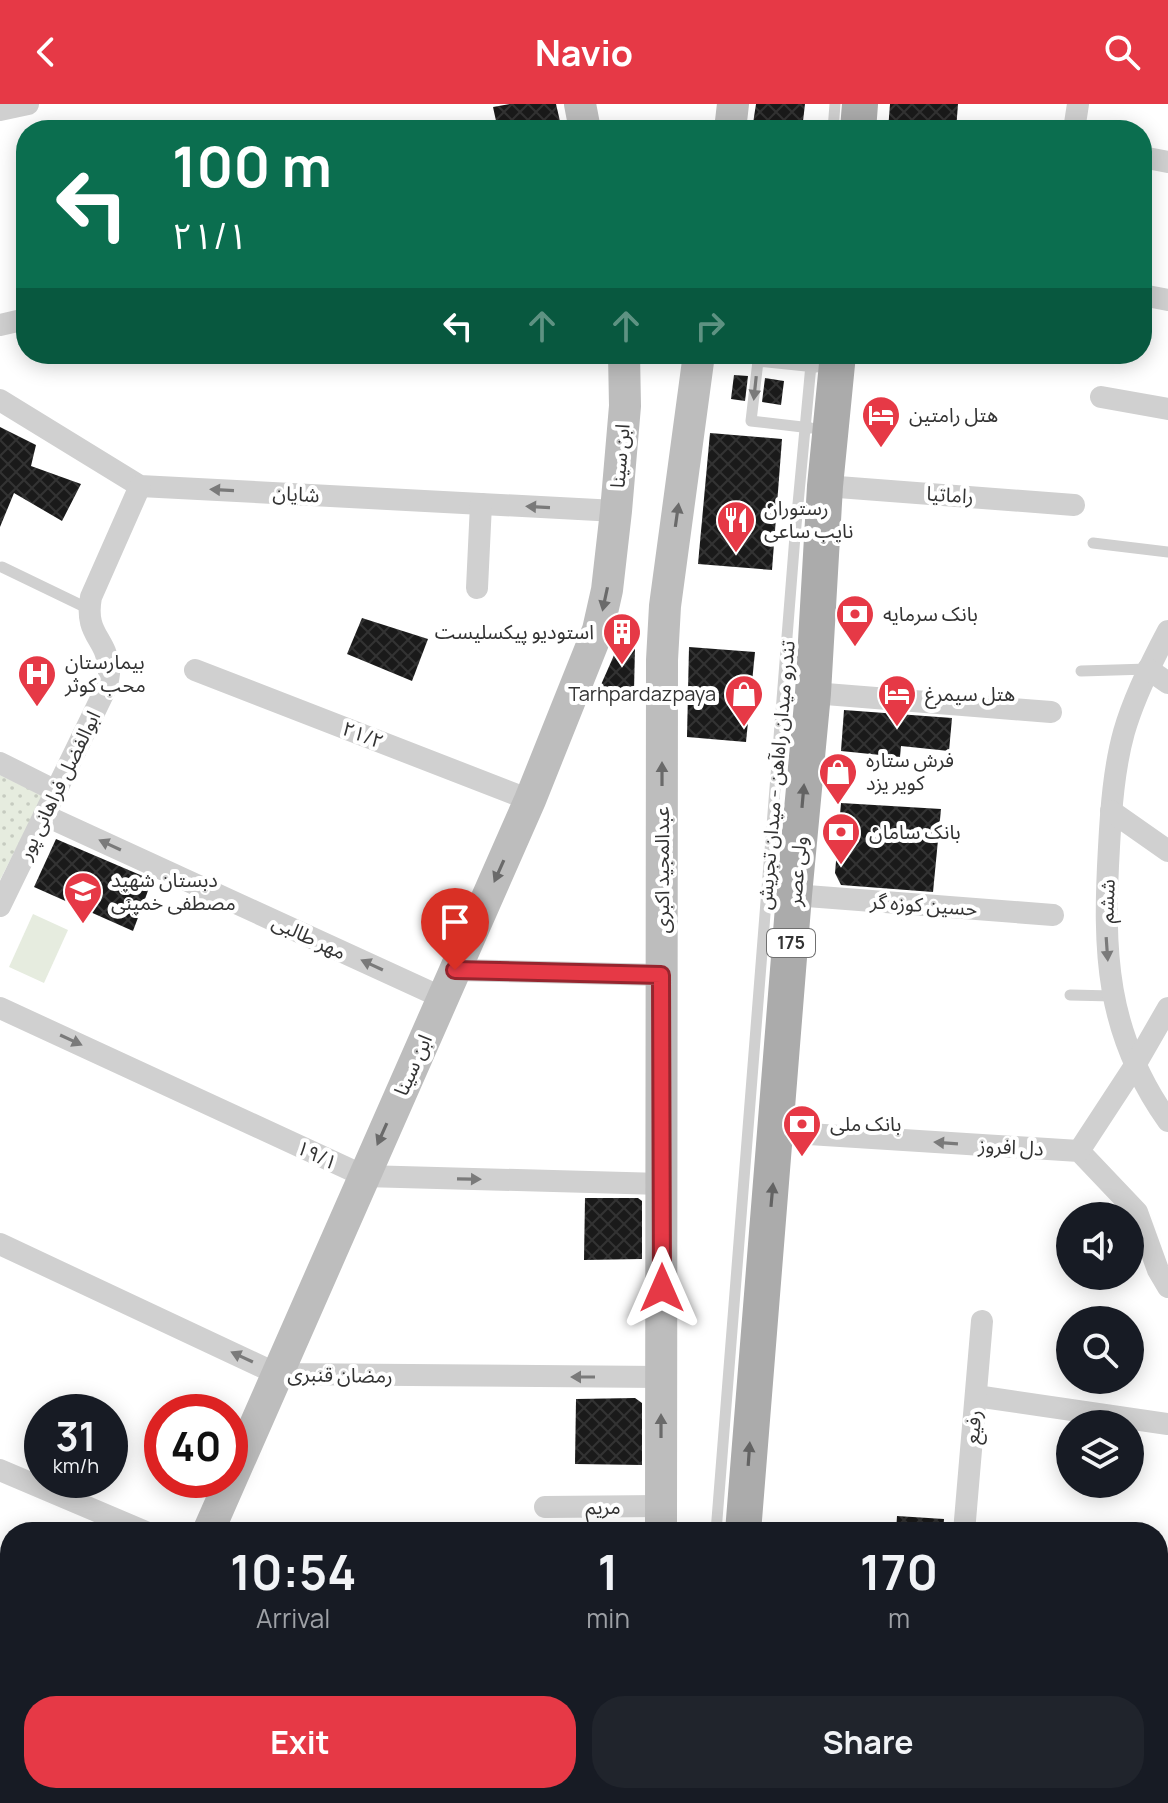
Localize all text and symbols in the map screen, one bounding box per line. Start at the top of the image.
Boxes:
text: Navio [535,28,633,77]
icon: back [24,30,68,74]
icon: search [1100,30,1144,74]
text: 100 m [172,127,332,204]
icon: left [40,152,144,256]
text: ۲۱/۱ [172,211,248,260]
icon: left [436,304,480,348]
icon: ahead [520,304,564,348]
icon: ahead [604,304,648,348]
icon: right [688,304,732,348]
one-way arrow [748,376,761,401]
hotel icon: هتل رامتین [860,394,902,449]
place label: هتل رامتین [909,401,998,428]
street label: ابن سینا [603,423,636,489]
street label: شایان [272,479,320,508]
street label: راماتیا [926,479,975,510]
one-way arrow [209,484,234,497]
place label: رستوران نایب ساعی [764,494,853,544]
restaurant icon: رستوران نایب ساعی [715,499,757,554]
one-way arrow [525,500,550,513]
one-way arrow [670,502,683,527]
one-way arrow [598,587,611,612]
bank icon: بانک سرمایه [834,593,876,648]
place label: بانک سرمایه [883,600,978,627]
building icon: استودیو پیکسلیست [601,611,643,666]
place label: استودیو پیکسلیست [435,618,594,645]
street label: تندرو میدان راه‌آهن - میدان تجریش [750,639,801,911]
place label: بیمارستان محب کوثر [64,648,146,698]
hospital icon: بیمارستان محب کوثر [16,653,58,708]
shop icon: Tarhpardazpaya [723,673,765,728]
hotel icon: هتل سیمرغ [876,673,918,728]
place label: Tarhpardazpaya [568,680,716,707]
place label: هتل سیمرغ [925,680,1015,709]
street label: ابوالفضل فراهانی پور [10,706,106,865]
street label: ۲۱/۲ [339,714,388,755]
place label: فرش ستاره کویر یزد [866,746,954,796]
shop icon: فرش ستاره کویر یزد [817,751,859,806]
one-way arrow [656,761,668,786]
one-way arrow [797,784,810,809]
street label: عبدالمجید اکبری [648,807,675,933]
bank icon: بانک سامان [820,811,862,866]
place label: بانک سامان [869,818,961,845]
street label: ولی عصر [780,835,813,908]
one-way arrow [98,838,122,852]
one-way arrow [492,859,505,883]
place label: دبستان شهید مصطفی خمینی [111,866,236,916]
school or university icon: دبستان شهید مصطفی خمینی [62,870,104,925]
street label: ششم [1092,879,1123,923]
street label: حسین کوزه گر [869,887,979,922]
pin [421,888,489,970]
icon: arrive [433,900,477,944]
street label: مهر طالبی [268,908,351,965]
road number: 175 [767,929,815,957]
one-way arrow [1101,937,1114,962]
one-way arrow [360,959,384,972]
street label: ابن سینا [387,1030,438,1100]
one-way arrow [59,1034,82,1047]
bank icon: بانک ملی [781,1103,823,1158]
place label: بانک ملی [830,1110,901,1137]
one-way arrow [376,1123,389,1146]
street label: دل افروز [977,1131,1044,1162]
street label: ۱۹/۱ [292,1133,342,1176]
one-way arrow [933,1136,958,1149]
one-way arrow [457,1173,482,1185]
one-way arrow [765,1182,778,1207]
map controls [1056,1202,1144,1498]
button: sound [1056,1202,1144,1290]
position arrow [620,1246,704,1330]
button: search [1056,1306,1144,1394]
one-way arrow [231,1350,254,1364]
street label: رمضان قنبری [287,1360,393,1389]
one-way arrow [570,1371,595,1383]
speed limit sign: 40 [144,1394,248,1498]
text: 31 [56,1408,96,1463]
street label: رفیع [958,1409,989,1445]
button: layers [1056,1410,1144,1498]
one-way arrow [655,1413,667,1438]
one-way arrow [743,1441,756,1466]
text: km/h [53,1452,99,1479]
street label: مریم [585,1493,621,1522]
text: 10:54 [230,1539,356,1604]
text: 1 [598,1539,619,1604]
text: 170 [860,1539,938,1604]
text: Arrival [256,1600,330,1636]
text: min [586,1600,630,1636]
text: m [888,1600,910,1636]
button: Exit [24,1696,576,1788]
button: Share [592,1696,1144,1788]

